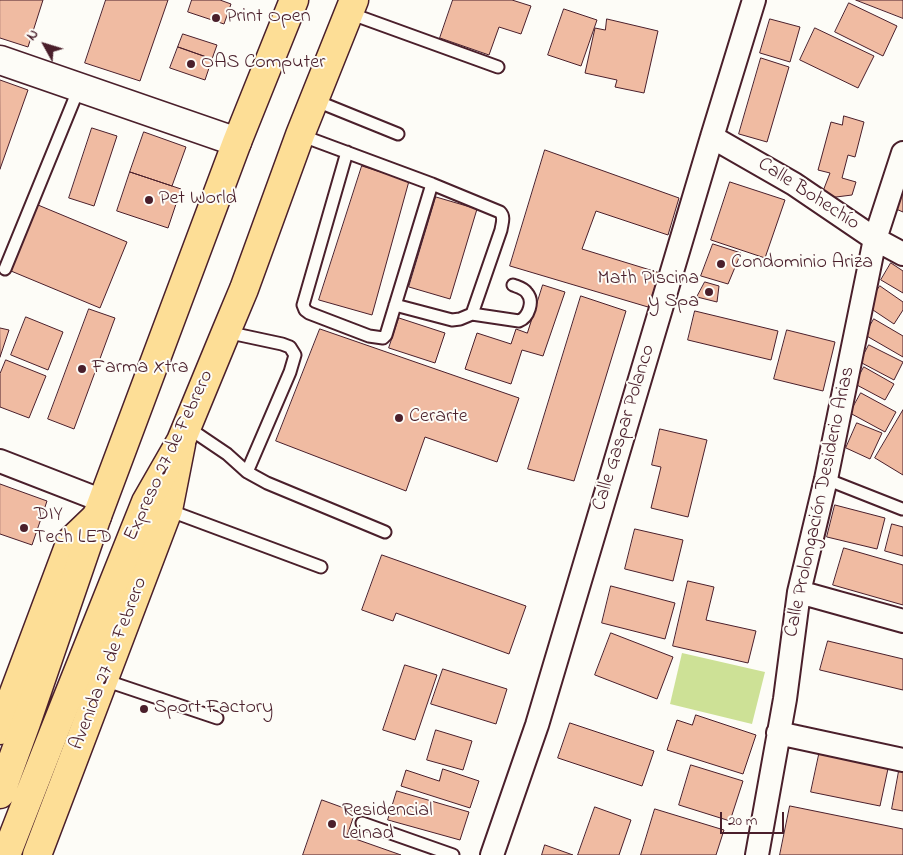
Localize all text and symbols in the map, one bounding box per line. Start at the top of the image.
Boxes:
place label: Print Open [226,6,311,30]
marker: Print Open [210,12,222,24]
north arrow [20,20,70,70]
text: N [22,25,44,46]
place label: OAS Computer [201,52,325,76]
marker: OAS Computer [185,58,197,70]
street label: Calle Bohechío [753,153,863,237]
place label: Pet World [159,188,237,212]
marker: Pet World [143,194,155,206]
place label: Condominio Ariza [731,252,873,276]
marker: Condominio Ariza [715,258,727,270]
place label: Math Piscina y Spa [598,268,699,315]
marker: Math Piscina y Spa [703,286,715,298]
street label: Calle Gaspar Polanco [588,342,662,514]
place label: Farma Xtra [92,357,189,381]
marker: Farma Xtra [76,363,88,375]
street label: Calle Prolongación Desiderio Arias [781,365,861,639]
street label: Expreso 27 de Febrero [120,367,220,545]
place label: Cerarte [409,406,468,430]
marker: Cerarte [393,412,405,424]
place label: DIY Tech LED [34,504,112,551]
marker: DIY Tech LED [18,522,30,534]
street label: Avenida 27 de Febrero [66,574,154,754]
place label: Sport Factory [154,697,273,721]
marker: Sport Factory [138,703,150,715]
place label: Residencial Leinad [342,800,432,847]
scale bar [723,802,787,834]
text: 20 m [728,810,757,832]
marker: Residencial Leinad [326,818,338,830]

